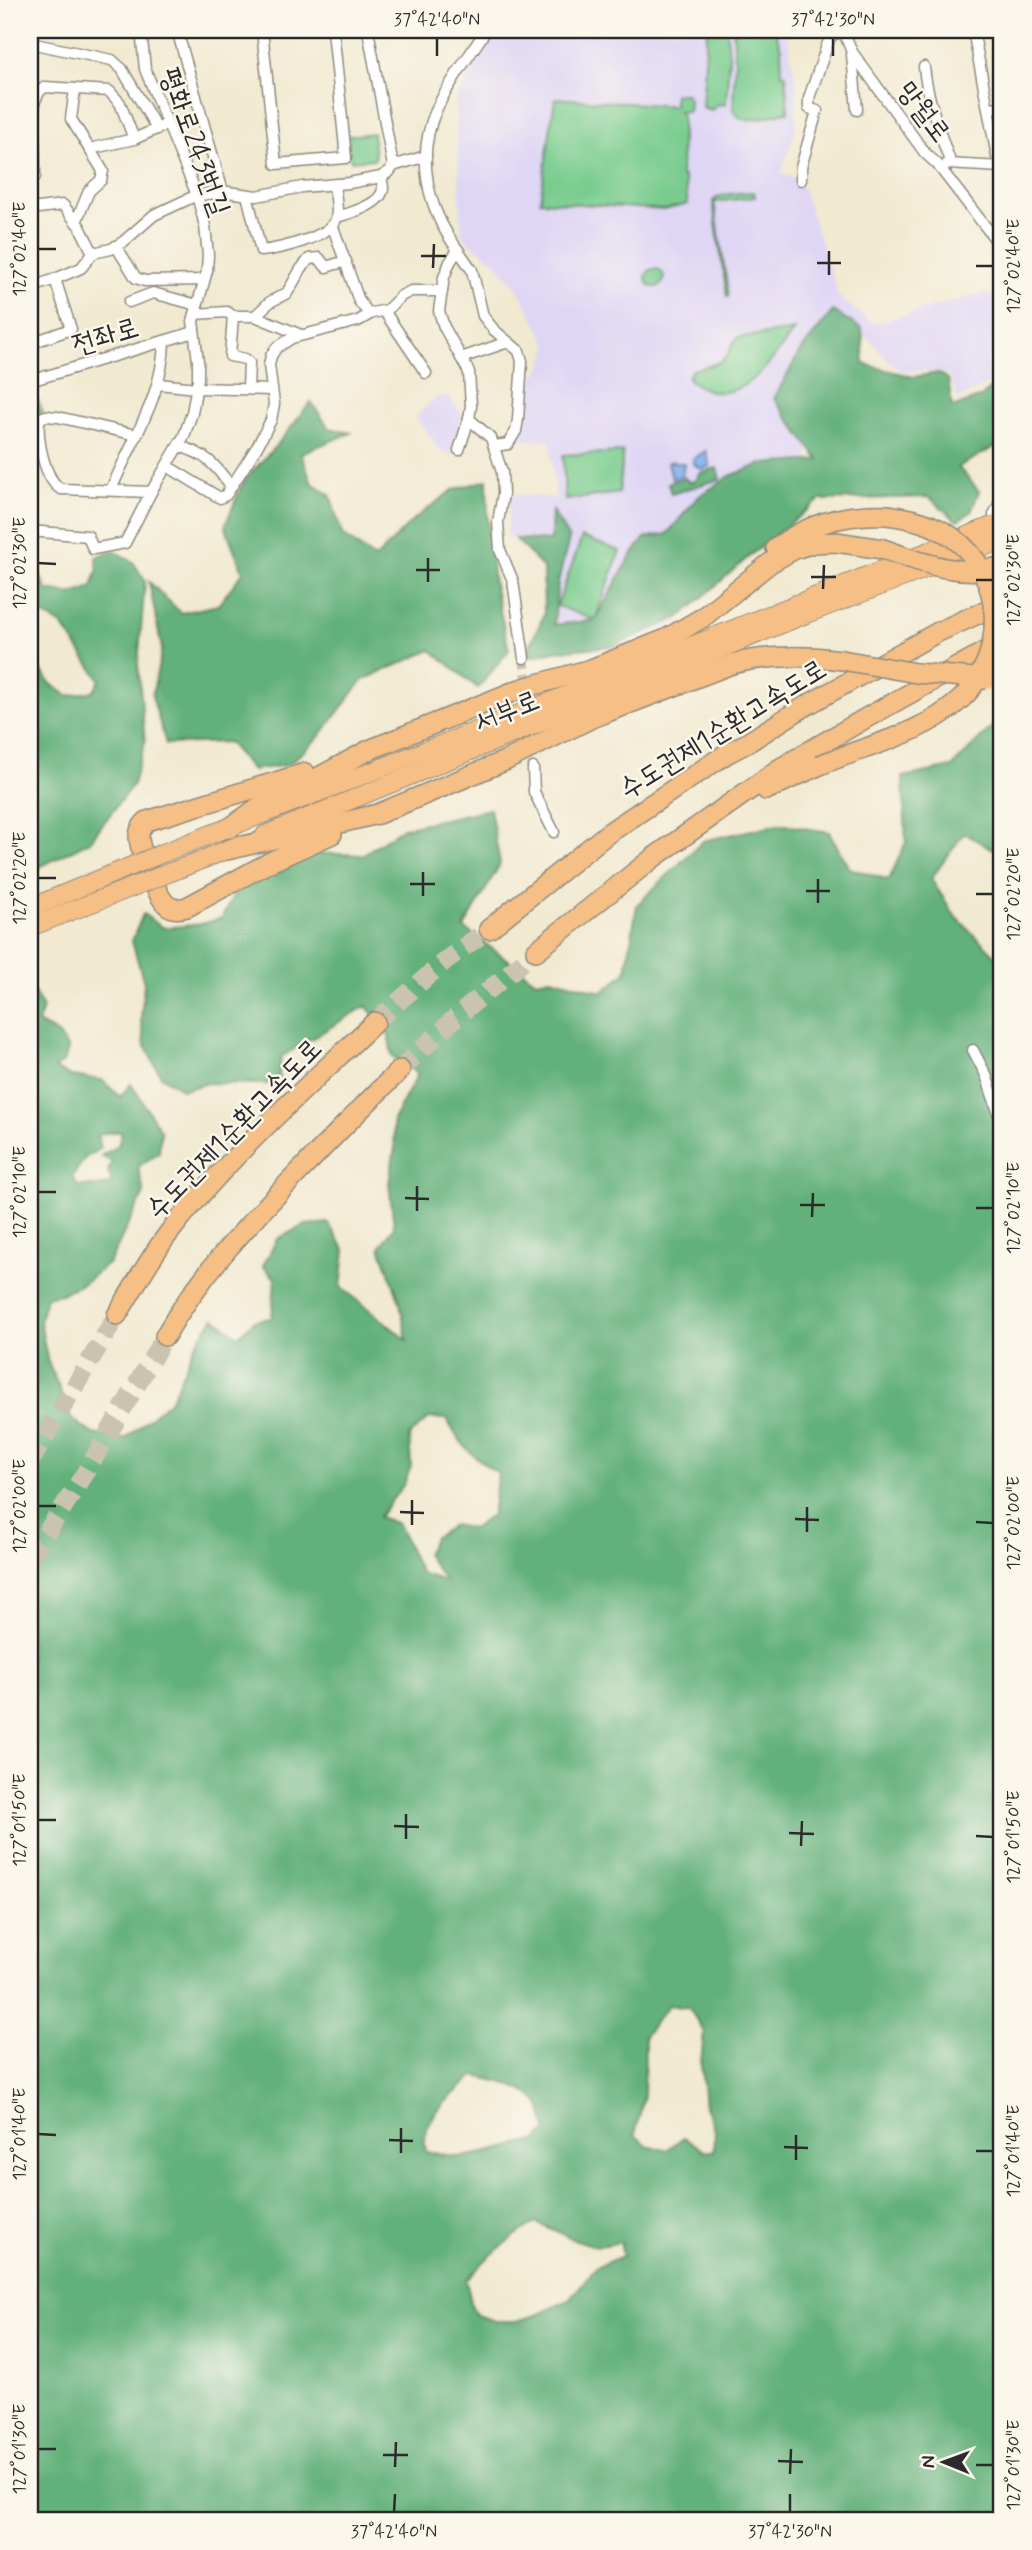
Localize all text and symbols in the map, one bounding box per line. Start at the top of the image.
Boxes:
text: 37°42'40"N [394,8,480,32]
text: 37°42'30"N [791,8,875,32]
street label: 평화로243번길 [150,63,238,221]
street label: 망월로 [888,74,958,151]
text: 127°02'40"E [8,202,32,296]
text: 127°02'40"E [1002,219,1026,313]
street label: 전좌로 [68,310,143,365]
text: 127°02'30"E [8,517,32,609]
text: 127°02'30"E [1002,534,1026,626]
street label: 수도권제1순환고속도로 [613,651,834,809]
street label: 서부로 [469,683,545,742]
text: 127°02'20"E [8,831,32,925]
text: 127°02'20"E [1002,847,1026,941]
street label: 수도권제1순환고속도로 [139,1031,331,1228]
text: 127°02'10"E [8,1146,32,1238]
text: 127°02'10"E [1002,1162,1026,1254]
text: 127°02'00"E [8,1459,32,1553]
text: 127°02'00"E [1002,1476,1026,1570]
text: 127°01'50"E [8,1773,32,1867]
text: 127°01'50"E [1002,1790,1026,1884]
text: 127°01'40"E [8,2087,32,2181]
text: 127°01'40"E [1002,2104,1026,2198]
text: 127°01'30"E [8,2404,32,2494]
text: 127°01'30"E [1002,2420,1026,2510]
north arrow [909,2428,979,2498]
text: N [916,2455,941,2468]
text: 37°42'40"N [351,2520,437,2544]
text: 37°42'30"N [748,2520,832,2544]

